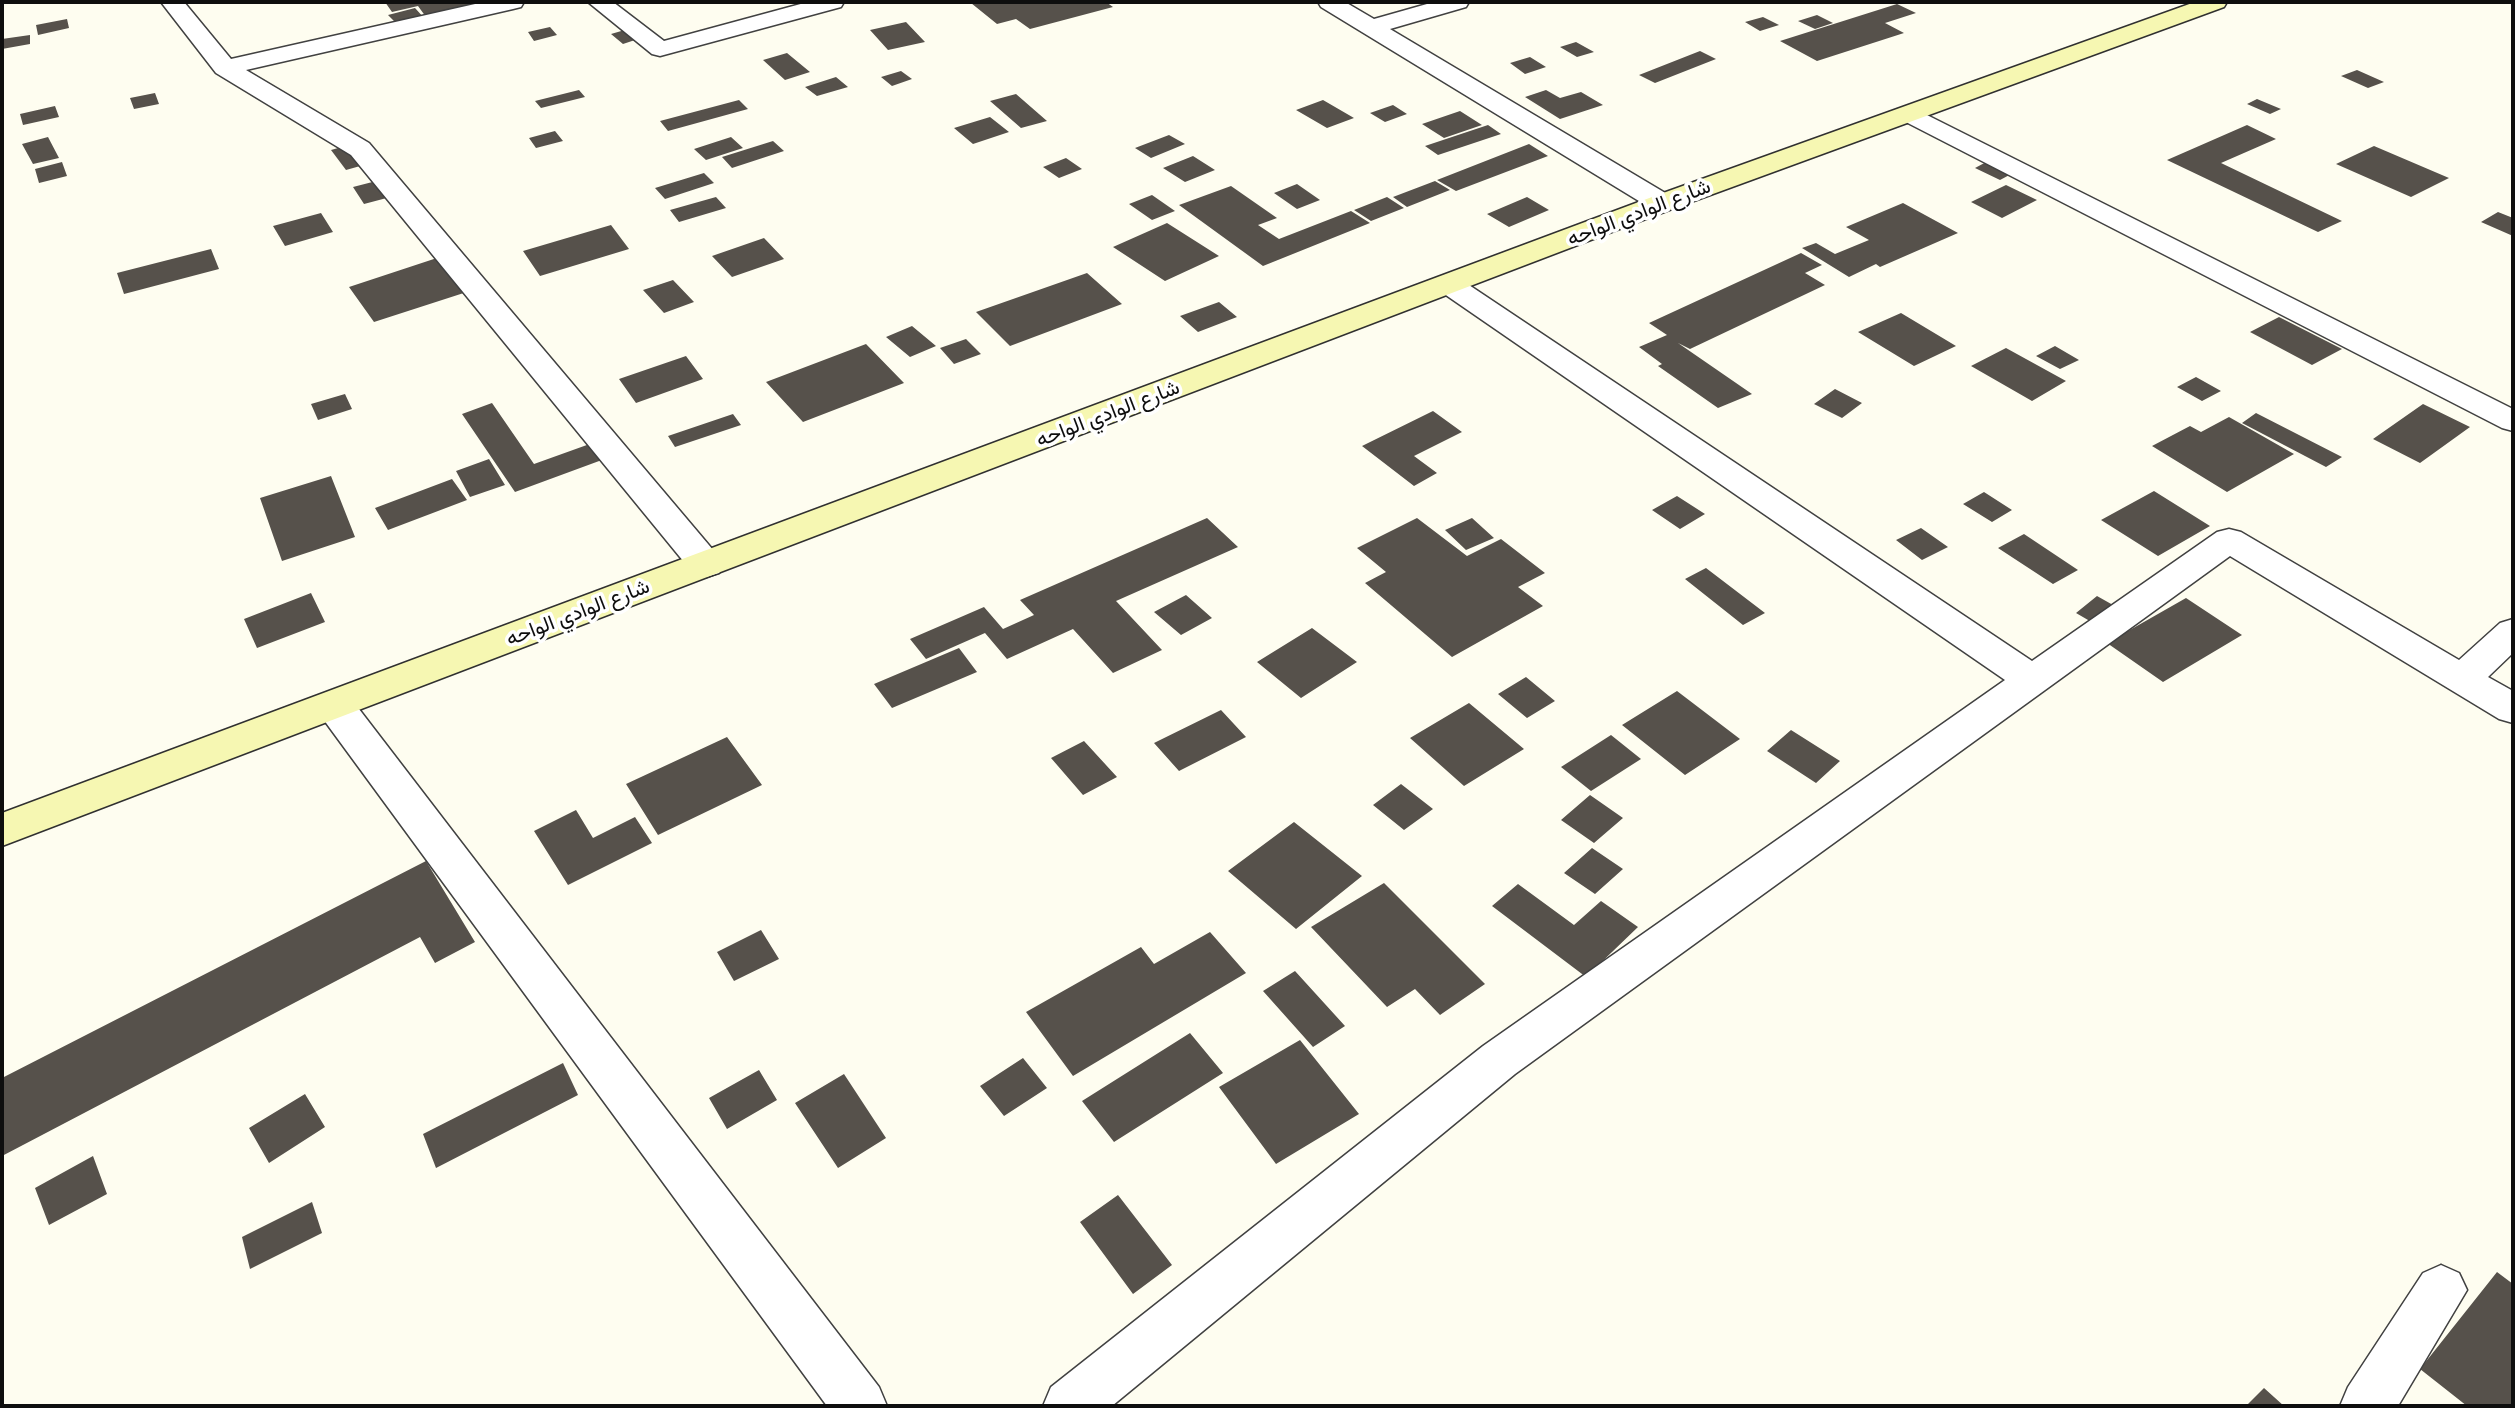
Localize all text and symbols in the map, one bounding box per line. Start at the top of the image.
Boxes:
street label: شارع الوادي الواحه [1564,174,1714,252]
street label: شارع الوادي الواحه [1033,375,1183,453]
street label: شارع الوادي الواحه [503,574,653,652]

